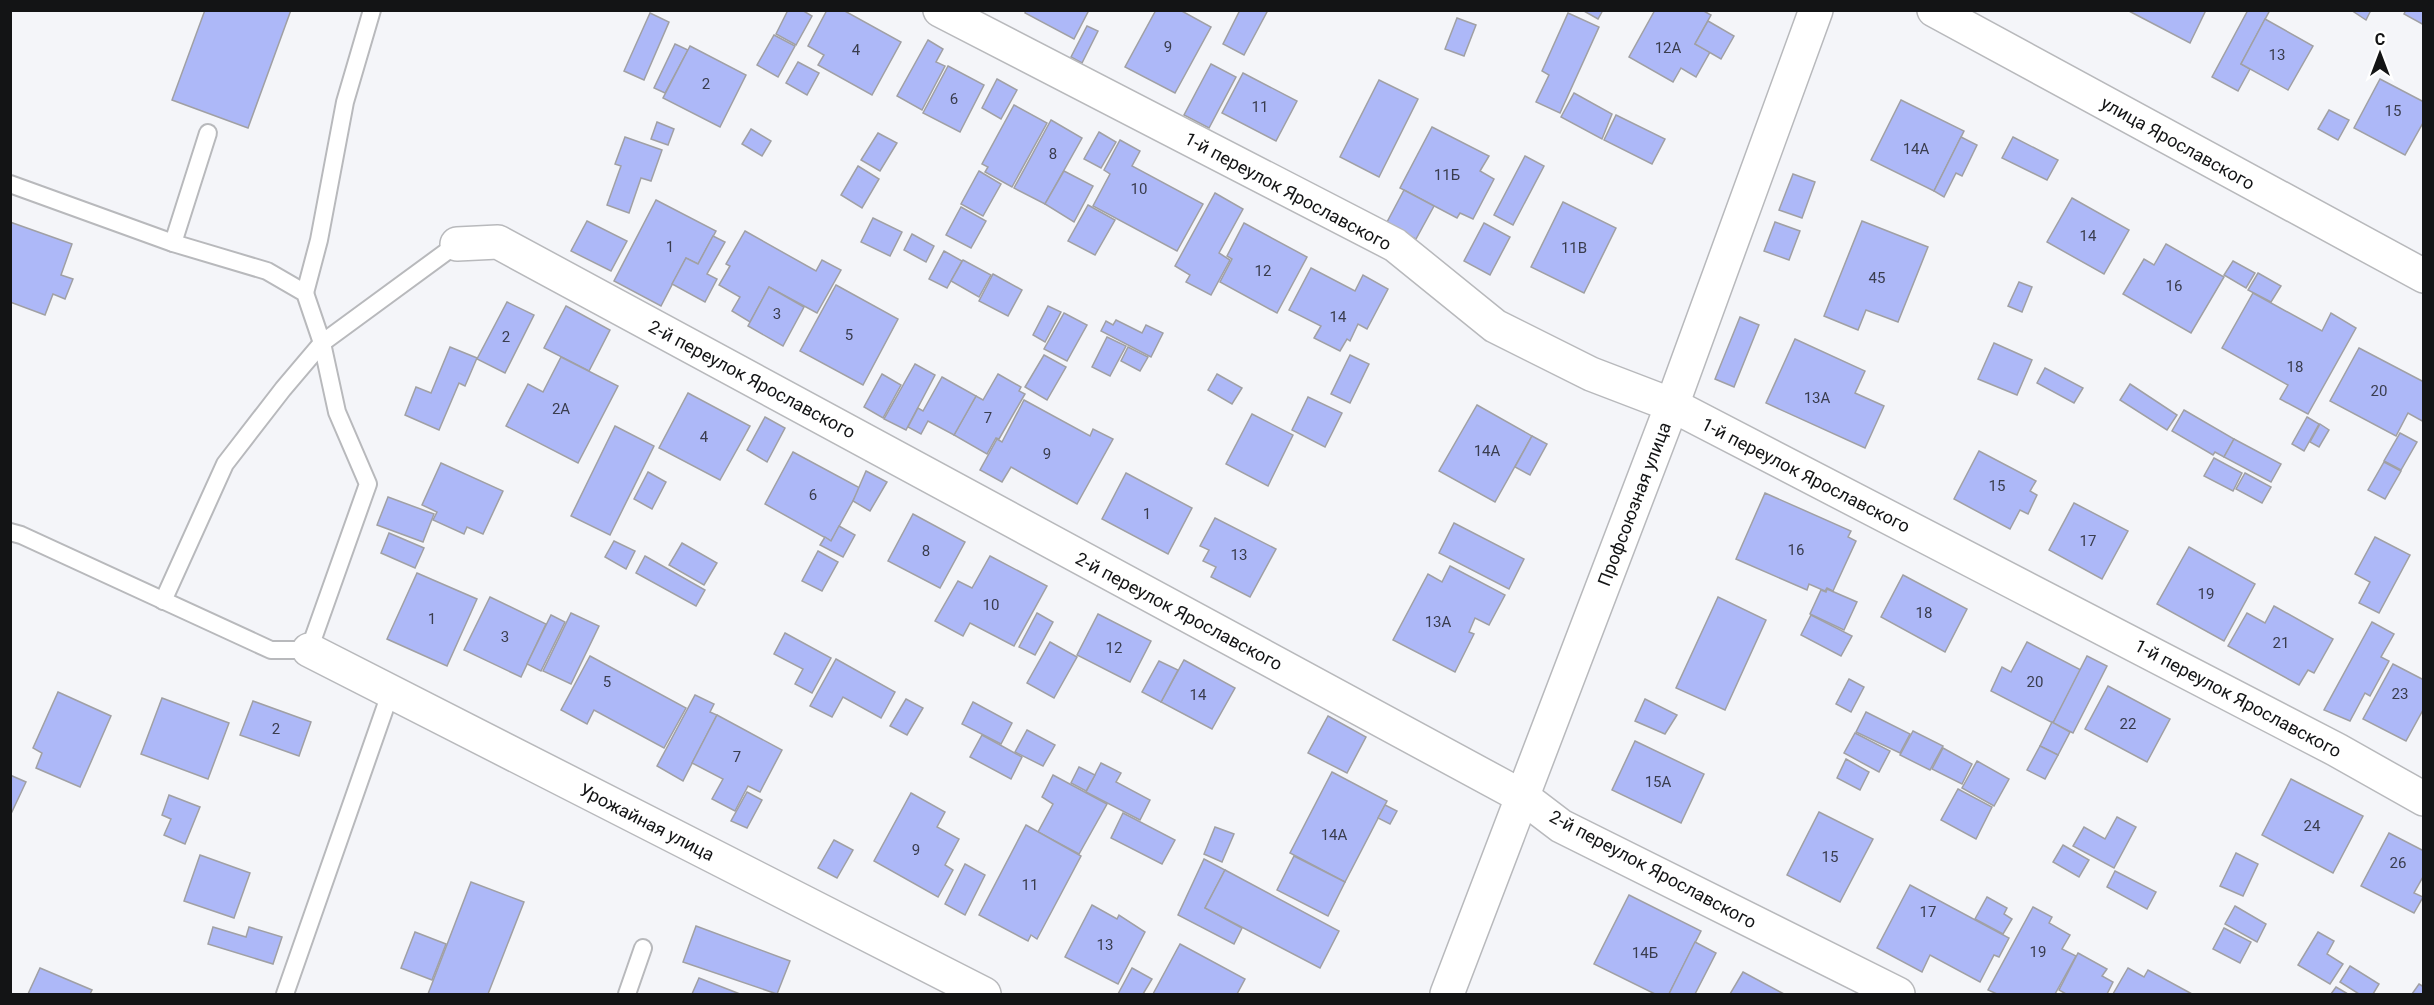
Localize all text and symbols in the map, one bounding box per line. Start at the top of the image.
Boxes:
north arrow [2350,24,2410,84]
text: С [2375,30,2385,49]
house number: 9 [1164,38,1172,56]
house number: 12А [1655,39,1682,57]
house number: 4 [852,41,861,59]
house number: 13 [2269,46,2285,64]
house number: 2 [702,75,710,93]
house number: 6 [950,90,958,108]
street label: улица Ярославского [2097,92,2259,194]
house number: 11 [1252,98,1268,116]
house number: 15 [2385,102,2401,120]
street label: 1-й переулок Ярославского [1181,127,1395,255]
house number: 14А [1903,140,1930,158]
house number: 8 [1049,145,1057,163]
house number: 11Б [1434,166,1460,184]
house number: 10 [1131,180,1147,198]
house number: 14 [2080,227,2097,245]
house number: 1 [666,238,674,256]
house number: 11В [1561,239,1587,257]
house number: 12 [1255,262,1271,280]
house number: 45 [1869,269,1885,287]
house number: 16 [2166,277,2182,295]
house number: 3 [773,305,781,323]
house number: 14 [1330,308,1347,326]
street label: 2-й переулок Ярославского [645,315,859,443]
house number: 5 [845,326,853,344]
house number: 2 [502,328,510,346]
house number: 18 [2287,358,2303,376]
house number: 20 [2371,382,2387,400]
house number: 13А [1804,389,1831,407]
house number: 2А [552,400,570,418]
house number: 7 [984,409,992,427]
street label: 1-й переулок Ярославского [1698,413,1914,537]
street label: Профсоюзная улица [1593,419,1675,589]
house number: 4 [700,428,709,446]
house number: 14А [1474,442,1501,460]
house number: 9 [1043,445,1051,463]
house number: 15 [1989,477,2005,495]
house number: 6 [809,486,817,504]
house number: 1 [1143,505,1151,523]
house number: 17 [2080,532,2096,550]
house number: 16 [1788,541,1804,559]
house number: 8 [922,542,930,560]
house number: 13 [1231,546,1247,564]
street label: 2-й переулок Ярославского [1072,547,1286,675]
house number: 19 [2198,585,2214,603]
house number: 10 [983,596,999,614]
house number: 18 [1916,604,1932,622]
house number: 1 [428,610,436,628]
house number: 13А [1425,613,1452,631]
house number: 3 [501,628,509,646]
street label: 1-й переулок Ярославского [2131,634,2345,762]
house number: 21 [2273,634,2289,652]
house number: 12 [1106,639,1122,657]
house number: 5 [603,673,611,691]
house number: 20 [2027,673,2043,691]
house number: 23 [2392,685,2408,703]
house number: 14 [1190,686,1207,704]
house number: 22 [2120,715,2136,733]
house number: 2 [272,720,280,738]
house number: 7 [733,748,741,766]
house number: 15А [1645,773,1672,791]
street label: Урожайная улица [576,779,718,865]
street label: 2-й переулок Ярославского [1546,805,1760,933]
house number: 24 [2304,817,2321,835]
house number: 14А [1321,826,1348,844]
house number: 9 [912,841,920,859]
house number: 15 [1822,848,1838,866]
house number: 26 [2390,854,2406,872]
house number: 11 [1022,876,1038,894]
house number: 17 [1920,903,1936,921]
house number: 13 [1097,936,1113,954]
house number: 19 [2030,943,2046,961]
house number: 14Б [1632,944,1658,962]

